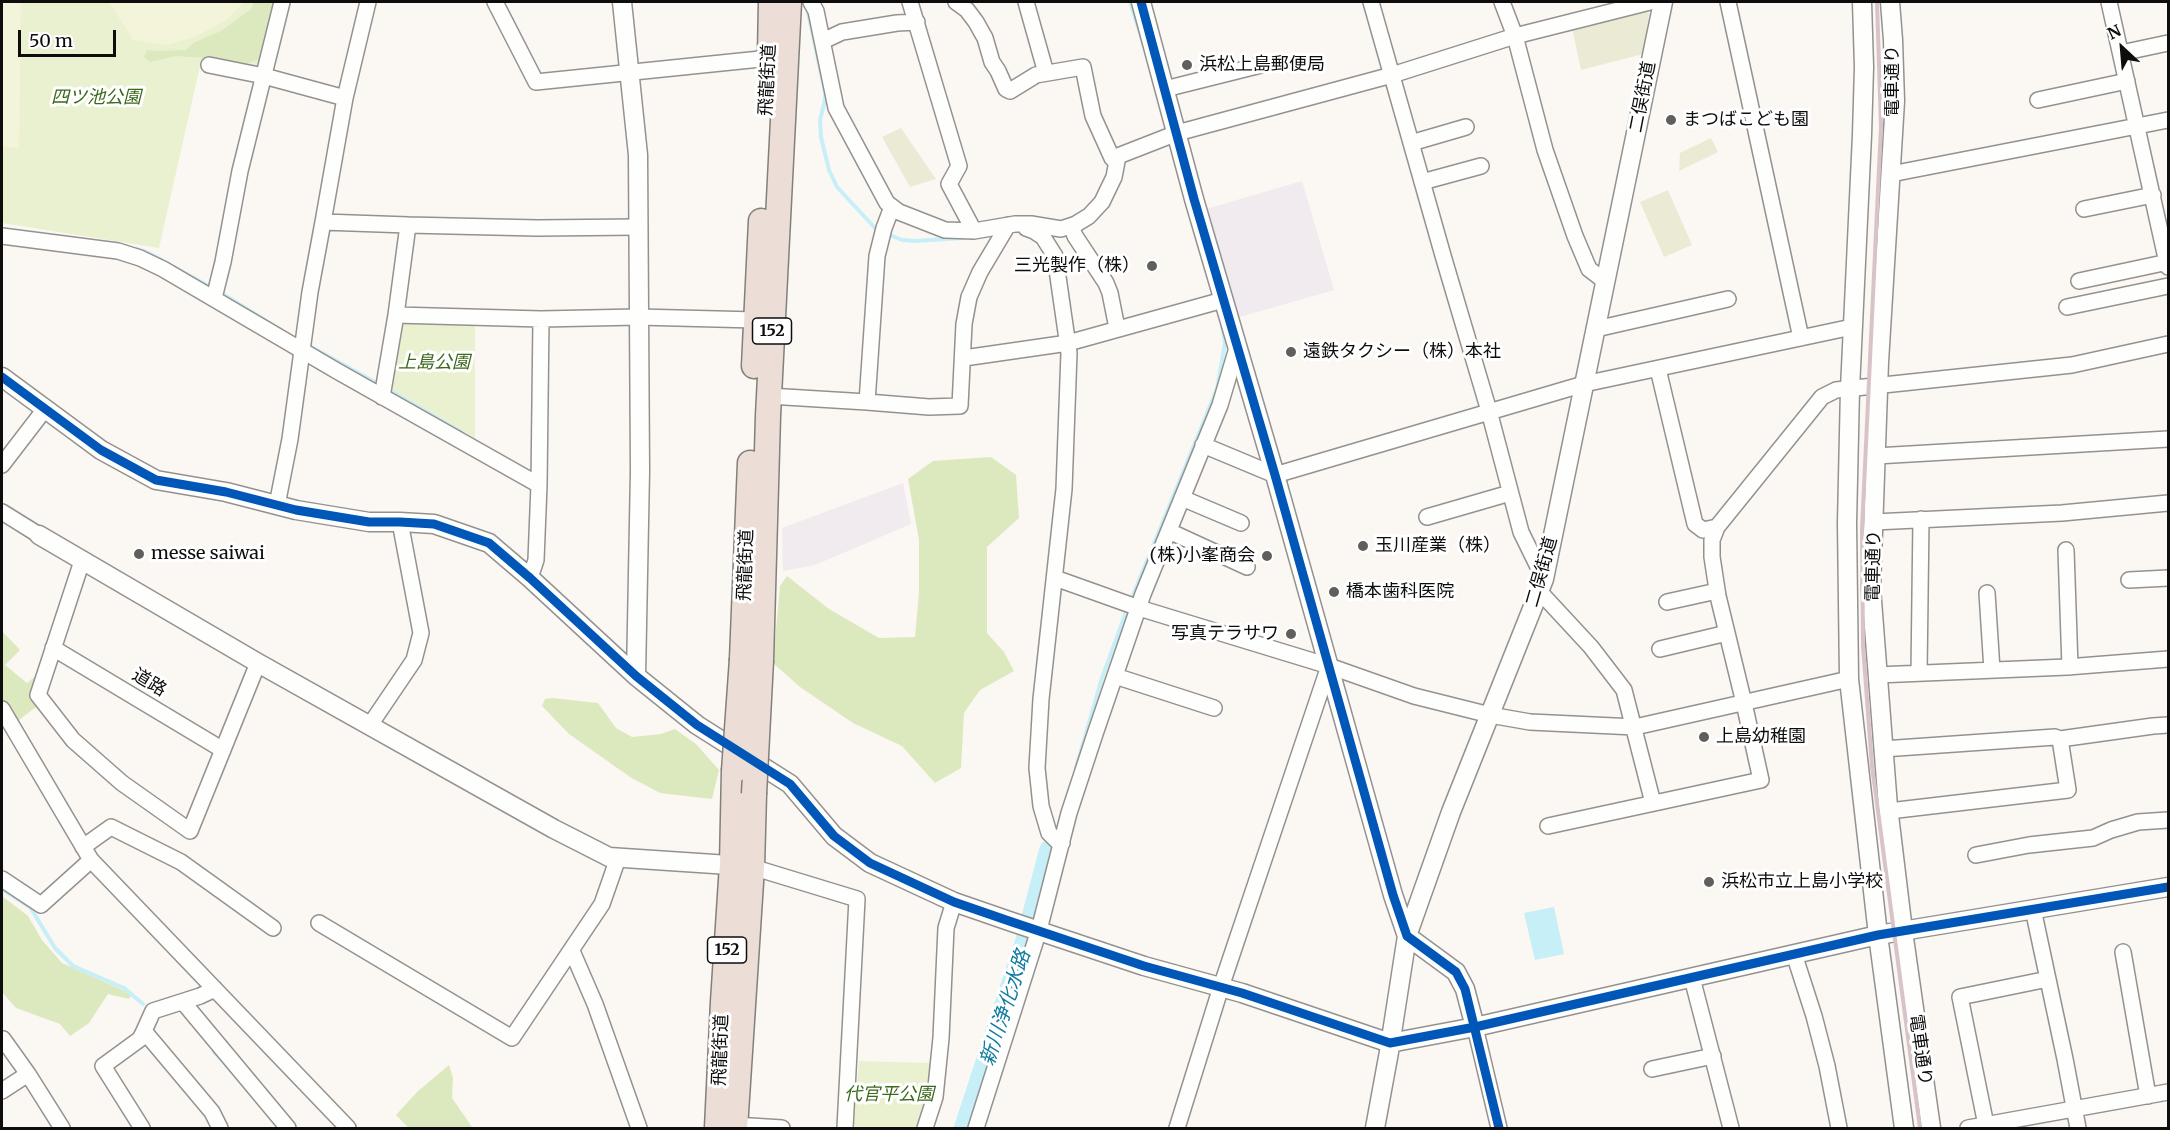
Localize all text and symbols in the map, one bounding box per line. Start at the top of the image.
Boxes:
scale bar [21,18,118,56]
north arrow [2092,18,2152,78]
text: N [2104,20,2124,44]
text: 50 m [29,29,73,52]
street label: 飛龍街道 [755,43,781,117]
street label: 電車通り [1882,45,1904,117]
place label: 浜松上島郵便局 [1199,54,1325,76]
marker: 浜松上島郵便局 [1180,58,1194,72]
street label: 二俣街道 [1626,60,1660,134]
park label: 四ツ池公園 [51,87,141,109]
place label: まつばこども園 [1683,109,1809,131]
marker: まつばこども園 [1664,113,1678,127]
place label: 三光製作（株） [1014,255,1140,277]
marker: 三光製作（株） [1145,259,1159,273]
road number: 152 [752,318,792,344]
place label: 遠鉄タクシー（株）本社 [1303,341,1501,363]
marker: 遠鉄タクシー（株）本社 [1284,345,1298,359]
park label: 上島公園 [398,352,470,374]
street label: 飛龍街道 [734,529,758,601]
street label: 電車通り [1863,530,1885,602]
street label: 二俣街道 [1522,534,1562,610]
place label: 玉川産業（株） [1375,535,1501,557]
marker: 玉川産業（株） [1356,539,1370,553]
place label: messe saiwai [151,543,265,565]
place label: (株)小峯商会 [1150,545,1255,567]
marker: messe saiwai [132,547,146,561]
marker: (株)小峯商会 [1260,549,1274,563]
place label: 橋本歯科医院 [1346,581,1454,603]
marker: 橋本歯科医院 [1327,585,1341,599]
place label: 写真テラサワ [1171,623,1279,645]
marker: 写真テラサワ [1284,627,1298,641]
street label: 道路 [128,664,170,702]
place label: 上島幼稚園 [1716,726,1806,748]
marker: 上島幼稚園 [1697,730,1711,744]
place label: 浜松市立上島小学校 [1721,871,1883,893]
marker: 浜松市立上島小学校 [1702,875,1716,889]
road number: 152 [708,937,746,963]
water label: 新川浄化水路 [976,947,1036,1069]
street label: 電車通り [1904,1013,1936,1087]
street label: 飛龍街道 [709,1014,733,1086]
park label: 代官平公園 [844,1084,934,1106]

